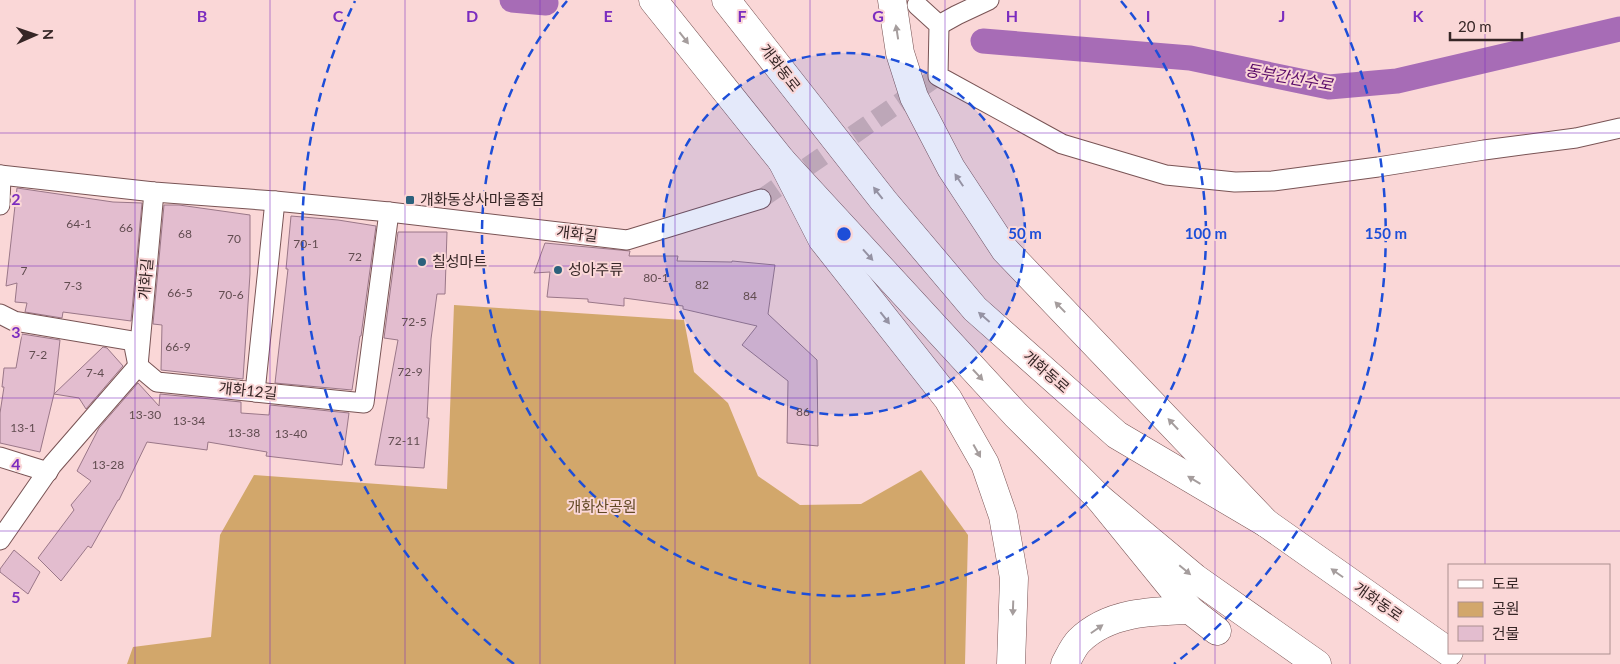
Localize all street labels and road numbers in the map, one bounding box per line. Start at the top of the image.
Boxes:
street label: 개화동로 [757,40,805,95]
street label: 개화길 [555,222,599,244]
street label: 개화길 [134,258,156,300]
street label: 개화동로 [1020,346,1073,396]
street label: 개화12길 [218,378,278,402]
street label: 개화동로 [1351,578,1406,624]

